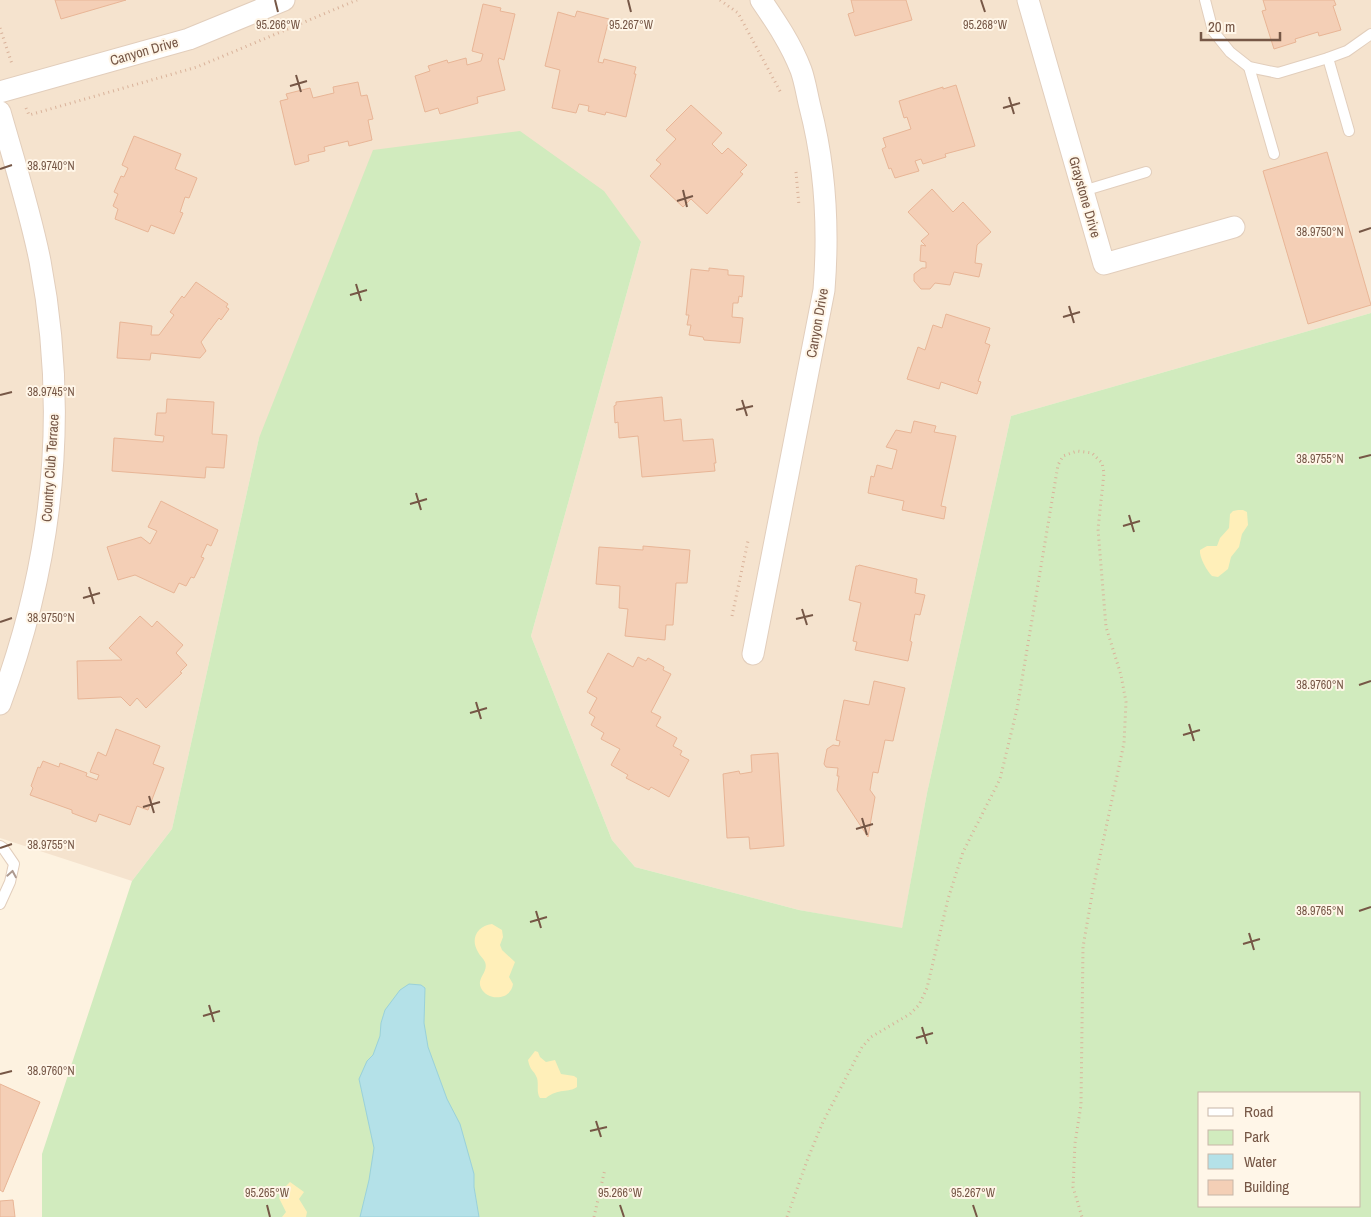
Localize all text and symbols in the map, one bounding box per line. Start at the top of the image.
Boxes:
scale bar [1201,10,1280,42]
text: 20 m [1208,16,1235,37]
text: 95.266°W [256,17,301,33]
text: 95.267°W [609,17,654,33]
text: 95.268°W [963,17,1008,33]
street label: Canyon Drive [108,33,180,69]
street label: Graystone Drive [1065,154,1105,240]
text: 38.9740°N [27,158,75,174]
text: 38.9750°N [1296,224,1344,240]
street label: Canyon Drive [802,287,832,359]
text: 38.9745°N [27,384,75,400]
street label: Country Club Terrace [37,413,63,523]
text: 38.9755°N [1296,451,1344,467]
text: 38.9750°N [27,610,75,626]
text: 38.9760°N [1296,677,1344,693]
text: 38.9755°N [27,837,75,853]
one-way arrow [6,869,17,878]
text: 38.9765°N [1296,903,1344,919]
text: 38.9760°N [27,1063,75,1079]
legend [1198,1092,1361,1207]
text: Road [1244,1101,1273,1122]
text: Park [1244,1126,1270,1147]
text: Water [1244,1151,1276,1172]
text: Building [1244,1176,1289,1197]
text: 95.265°W [245,1185,290,1201]
text: 95.266°W [598,1185,643,1201]
text: 95.267°W [951,1185,996,1201]

